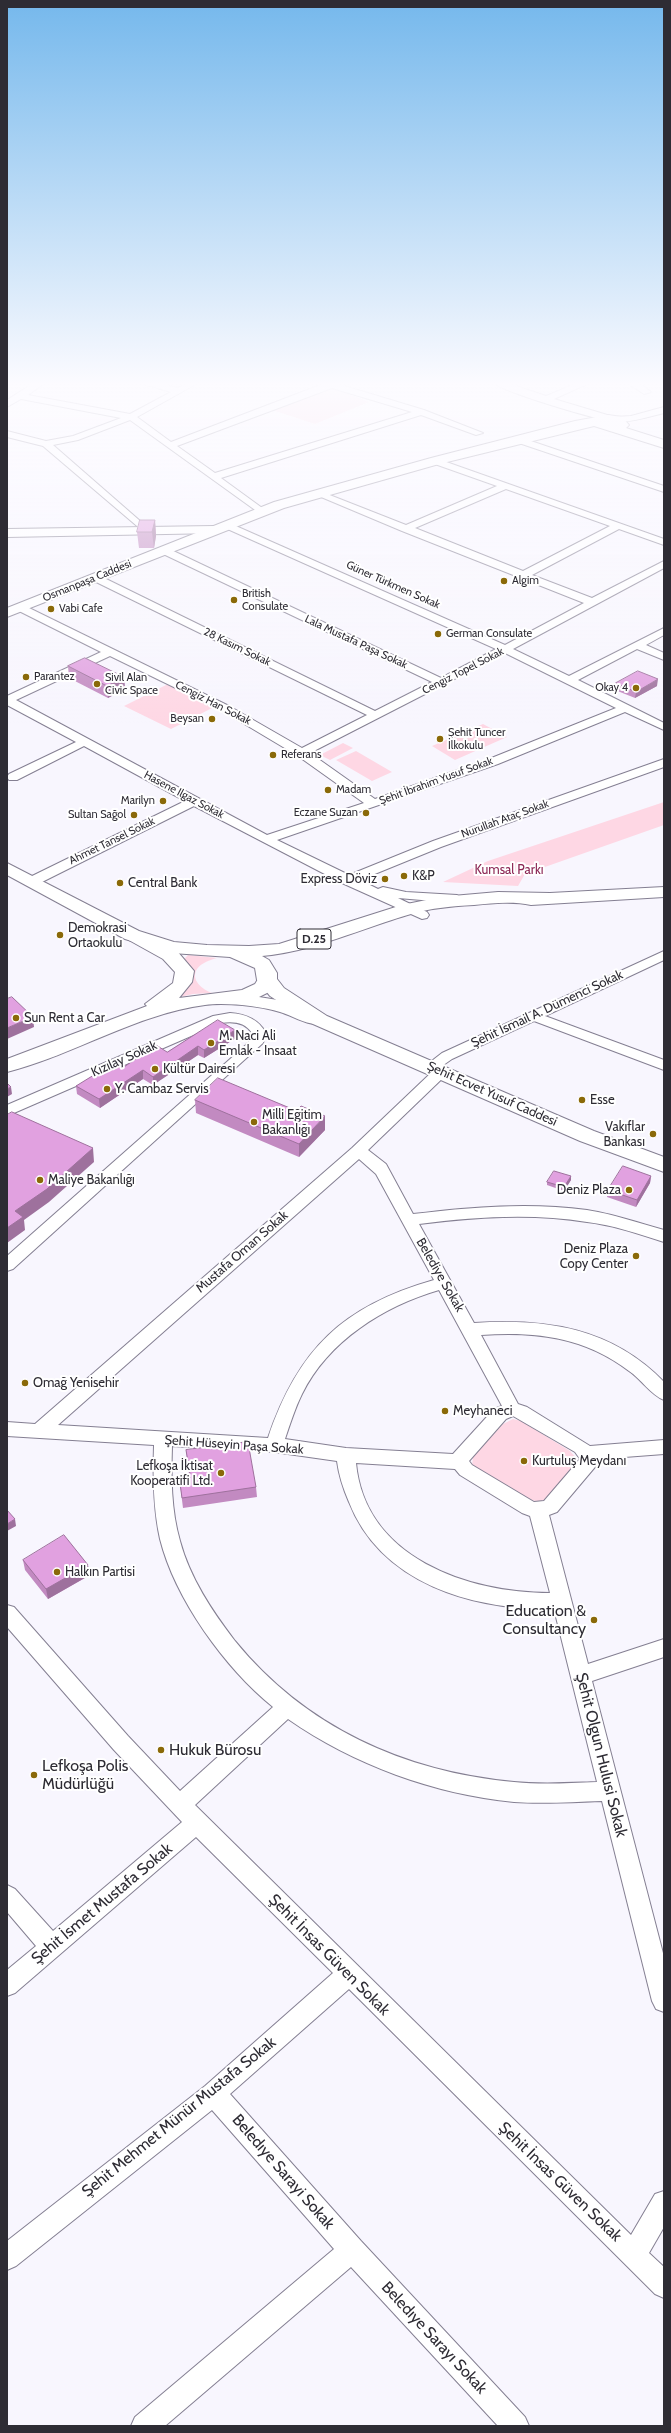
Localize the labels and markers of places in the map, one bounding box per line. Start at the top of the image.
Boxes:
place label: Algim [512,574,539,588]
marker: Algim [499,576,509,586]
place label: British Consulate [242,587,288,613]
marker: British Consulate [229,595,239,605]
place label: Vabi Cafe [59,602,103,616]
marker: Vabi Cafe [46,604,56,614]
place label: German Consulate [446,627,532,641]
marker: German Consulate [433,629,443,639]
place label: Parantez [34,670,75,684]
place label: Sivil Alan Civic Space [105,671,158,697]
marker: Parantez [21,672,31,682]
marker: Sivil Alan Civic Space [92,679,102,689]
place label: Okay 4 [595,681,628,695]
marker: Okay 4 [631,683,641,693]
place label: Beysan [170,712,204,726]
marker: Beysan [207,714,217,724]
place label: Şehit Tuncer İlkokulu [448,726,505,752]
marker: Şehit Tuncer İlkokulu [435,734,445,744]
place label: Referans [281,748,322,762]
marker: Referans [268,750,278,760]
place label: Madam [336,783,371,797]
marker: Madam [323,785,333,795]
place label: Marilyn [121,794,155,808]
marker: Marilyn [158,796,168,806]
place label: Eczane Suzan [294,806,358,820]
place label: Sultan Sağol [68,808,126,822]
marker: Eczane Suzan [361,808,371,818]
marker: Sultan Sağol [129,810,139,820]
place label: K&P [412,868,435,884]
place label: Express Döviz [300,871,377,887]
marker: K&P [399,871,409,881]
marker: Express Döviz [380,874,390,884]
place label: Central Bank [128,875,197,891]
marker: Central Bank [115,878,125,888]
place label: Demokrasi Ortaokulu [68,920,127,951]
marker: Demokrasi Ortaokulu [55,930,65,940]
place label: Sun Rent a Car [24,1010,105,1026]
marker: Sun Rent a Car [11,1013,21,1023]
place label: M. Naci Ali Emlak - Insaat [219,1028,297,1059]
marker: M. Naci Ali Emlak - Insaat [206,1038,216,1048]
place label: Kültür Dairesi [163,1061,235,1077]
marker: Kültür Dairesi [150,1064,160,1074]
place label: Y. Cambaz Servis [115,1081,209,1097]
marker: Y. Cambaz Servis [102,1084,112,1094]
place label: Esse [590,1092,615,1108]
marker: Esse [577,1095,587,1105]
place label: Milli Eğitim Bakanlığı [262,1107,322,1138]
marker: Milli Eğitim Bakanlığı [249,1117,259,1127]
place label: Vakıflar Bankası [604,1119,645,1150]
marker: Vakıflar Bankası [648,1129,658,1139]
place label: Maliye Bakanlığı [48,1172,135,1188]
marker: Maliye Bakanlığı [35,1175,45,1185]
place label: Deniz Plaza [557,1182,621,1198]
marker: Deniz Plaza [624,1185,634,1195]
place label: Deniz Plaza Copy Center [560,1241,628,1272]
marker: Deniz Plaza Copy Center [631,1251,641,1261]
place label: Omağ Yenisehir [33,1375,119,1391]
marker: Omağ Yenisehir [20,1378,30,1388]
place label: Meyhaneci [453,1403,512,1419]
marker: Meyhaneci [440,1406,450,1416]
place label: Kurtuluş Meydanı [532,1453,626,1469]
marker: Kurtuluş Meydanı [519,1456,529,1466]
place label: Lefkoşa İktisat Kooperatifi Ltd. [130,1458,213,1489]
marker: Lefkoşa İktisat Kooperatifi Ltd. [216,1468,226,1478]
place label: Halkın Partisi [65,1564,135,1580]
marker: Halkın Partisi [52,1567,62,1577]
place label: Education & Consultancy [503,1601,586,1639]
marker: Education & Consultancy [589,1615,599,1625]
place label: Hukuk Bürosu [169,1740,261,1760]
marker: Hukuk Bürosu [156,1745,166,1755]
place label: Lefkoşa Polis Müdürlüğü [42,1756,128,1794]
marker: Lefkoşa Polis Müdürlüğü [29,1770,39,1780]

